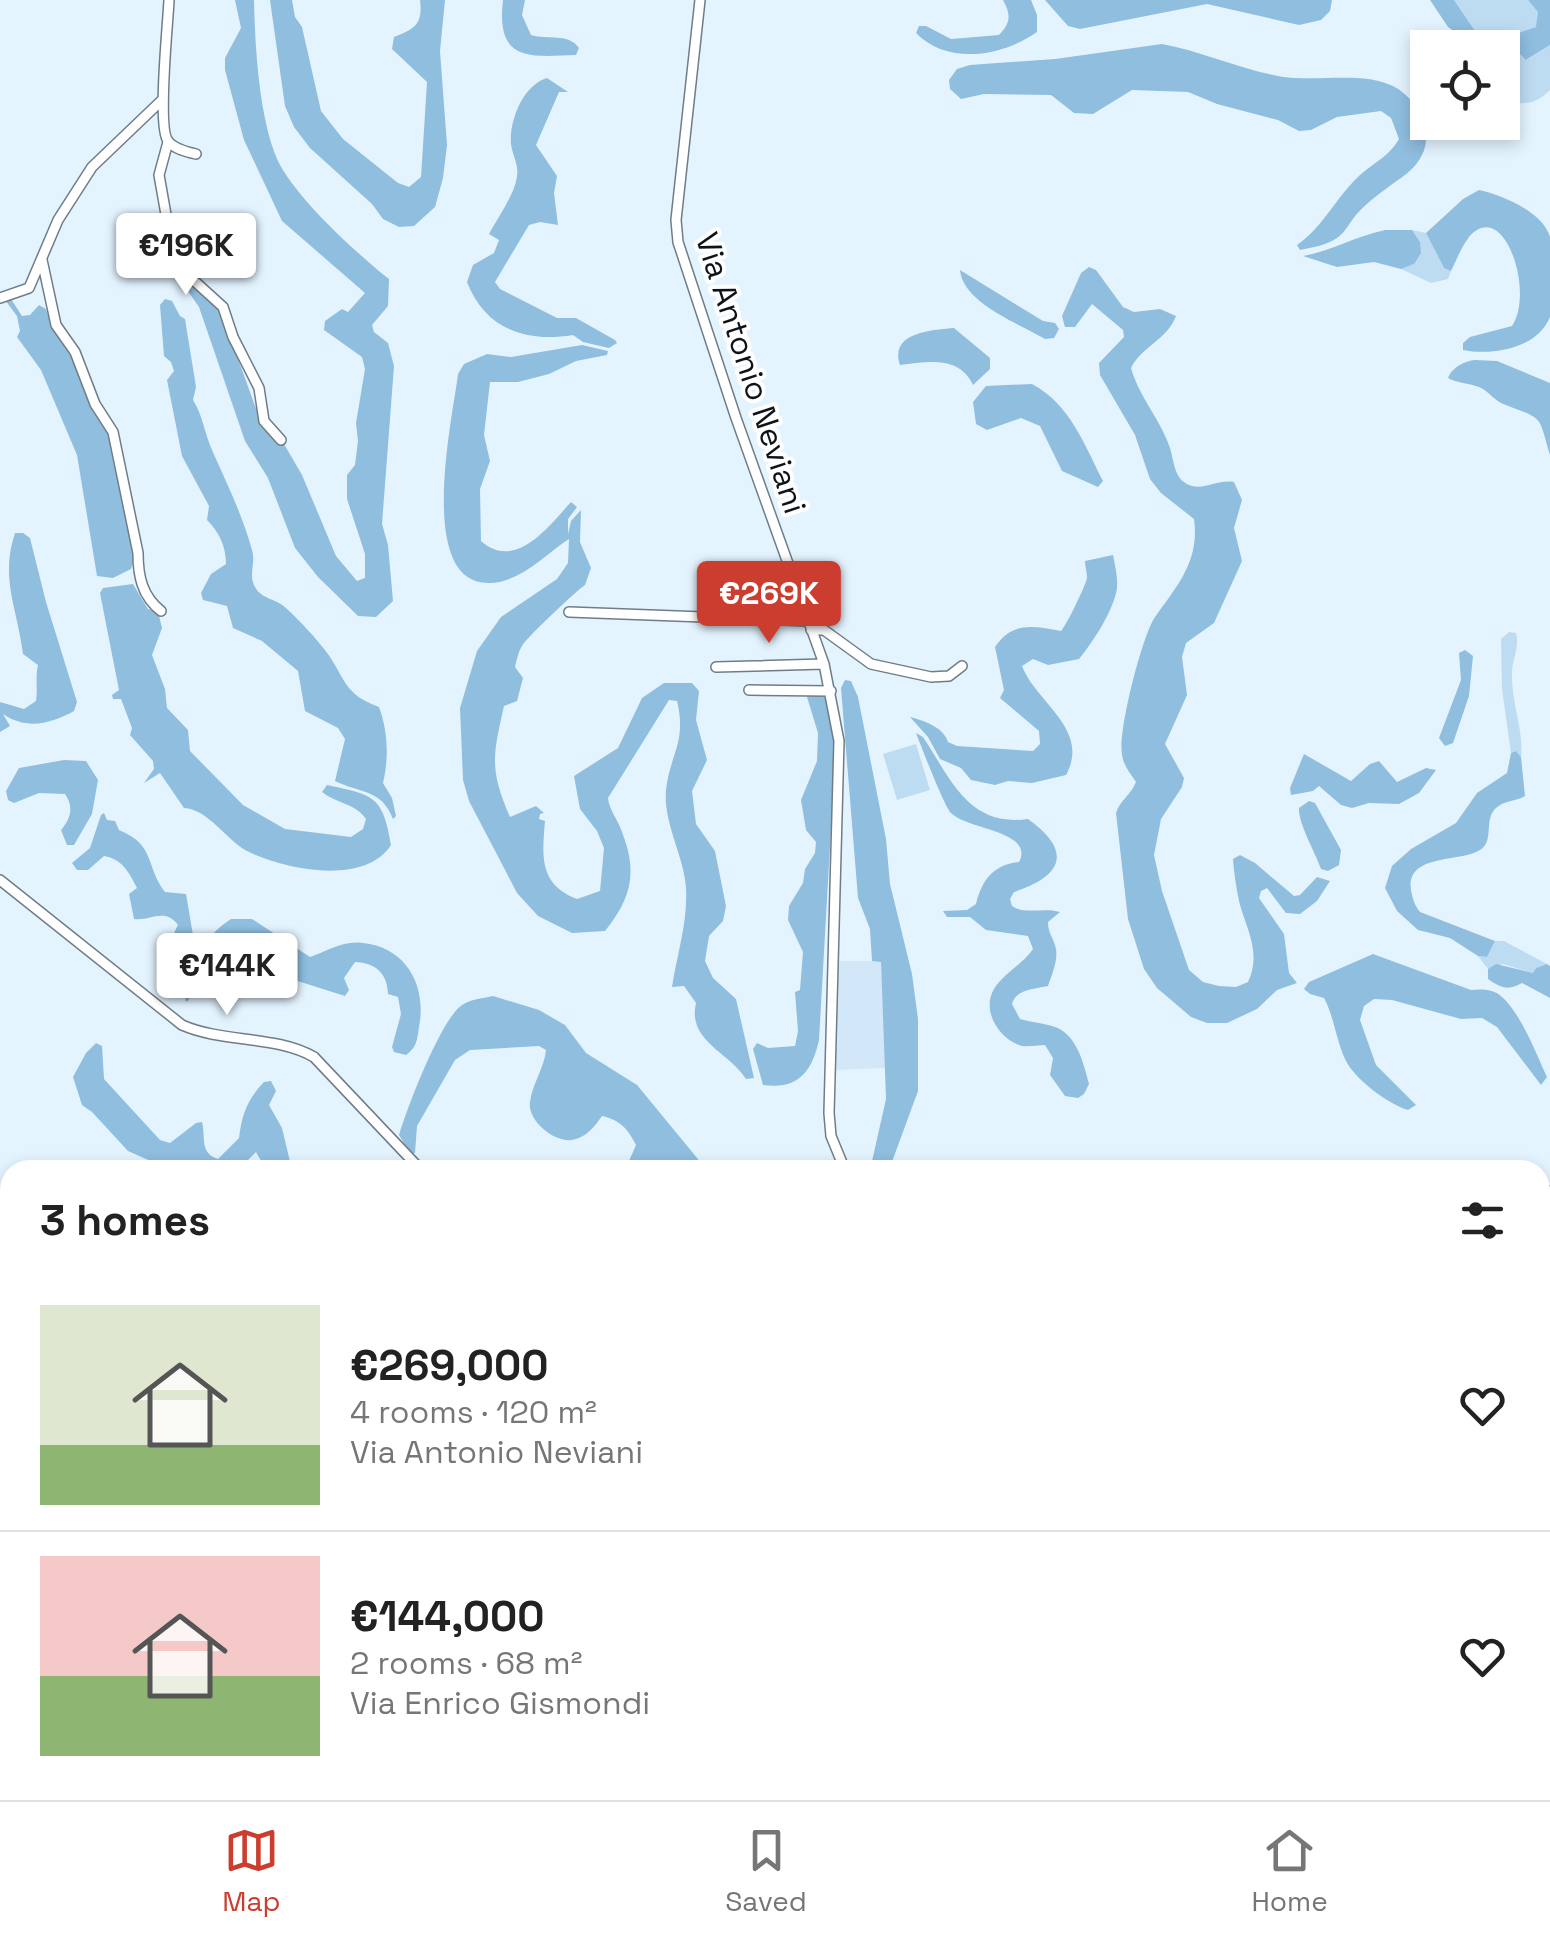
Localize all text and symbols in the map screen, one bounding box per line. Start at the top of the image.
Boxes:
map controls [1410,30,1520,140]
button: locate [1410,30,1520,140]
pin: €196K [116,213,256,298]
text: €196K [138,225,234,265]
street label: Via Antonio Neviani [687,227,815,519]
pin: €269K [699,561,839,646]
text: €269K [719,573,819,613]
pin: €144K [157,933,297,1018]
text: €144K [179,945,275,985]
icon: filters [1455,1193,1510,1248]
text: 3 homes [40,1194,210,1247]
text: €269,000 [350,1339,548,1392]
icon: home [120,1345,240,1465]
icon: heart [1455,1378,1510,1433]
text: 4 rooms · 120 m² [350,1392,597,1432]
text: Via Antonio Neviani [350,1432,643,1472]
text: €144,000 [350,1590,544,1643]
icon: home [120,1596,240,1716]
icon: heart [1455,1629,1510,1684]
text: 2 rooms · 68 m² [350,1643,582,1683]
text: Via Enrico Gismondi [350,1683,650,1723]
tab: Map [222,1823,281,1919]
tab: Saved [725,1823,807,1919]
tab: Home [1251,1823,1328,1919]

